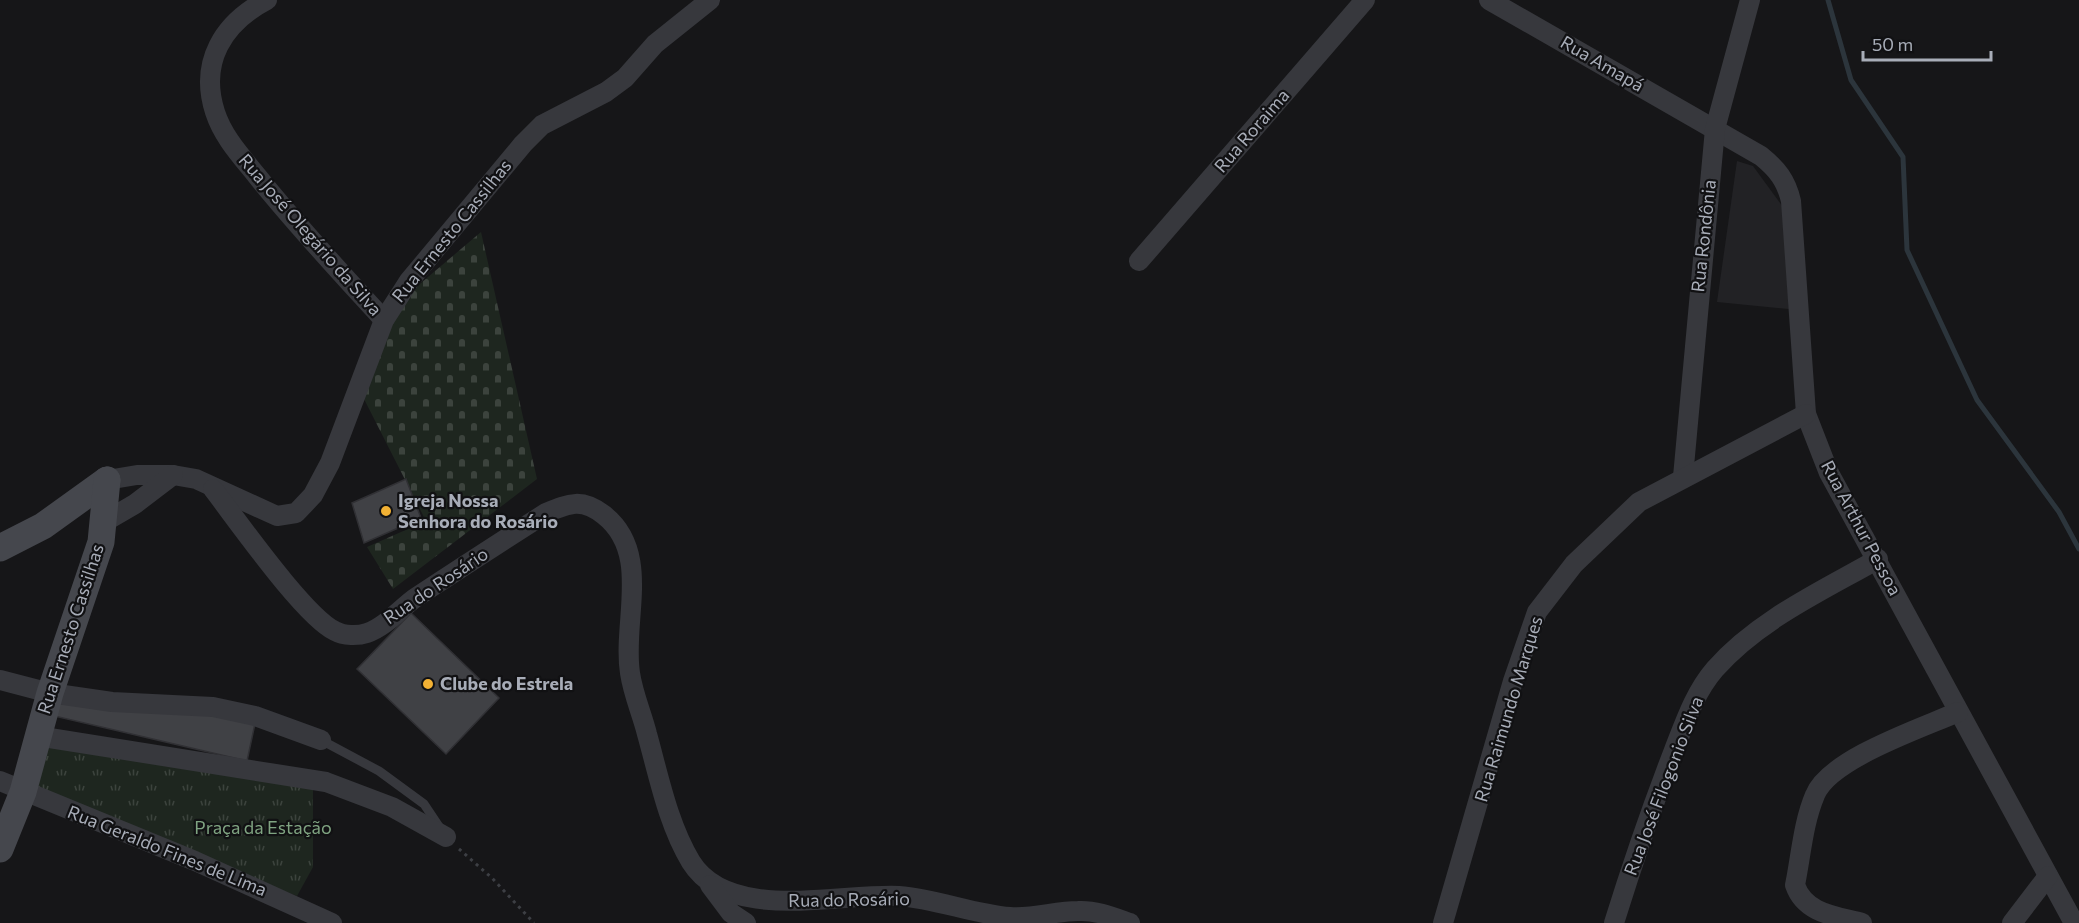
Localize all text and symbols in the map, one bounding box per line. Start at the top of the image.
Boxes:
scale bar [1863,24,1990,62]
street label: Rua Amapá [1557,31,1648,96]
text: 50 m [1872,33,1913,55]
street label: Rua Roraima [1209,84,1293,177]
street label: Rua José Olegário da Silva [235,149,387,320]
street label: Rua Ernesto Cassilhas [387,155,516,306]
street label: Rua Rondônia [1686,179,1720,293]
street label: Rua Arthur Pessoa [1817,456,1907,599]
place label: Igreja Nossa Senhora do Rosário [398,489,558,532]
marker: Igreja Nossa Senhora do Rosário [379,504,393,518]
street label: Rua Ernesto Cassilhas [32,541,108,716]
street label: Rua do Rosário [379,542,492,628]
street label: Rua Raimundo Marques [1469,613,1547,804]
place label: Clube do Estrela [440,672,573,694]
marker: Clube do Estrela [421,677,435,691]
street label: Rua José Filogonio Silva [1619,693,1707,878]
street label: Rua Geraldo Fines de Lima [65,800,270,900]
park label: Praça da Estação [194,816,332,838]
street label: Rua do Rosário [788,887,910,911]

